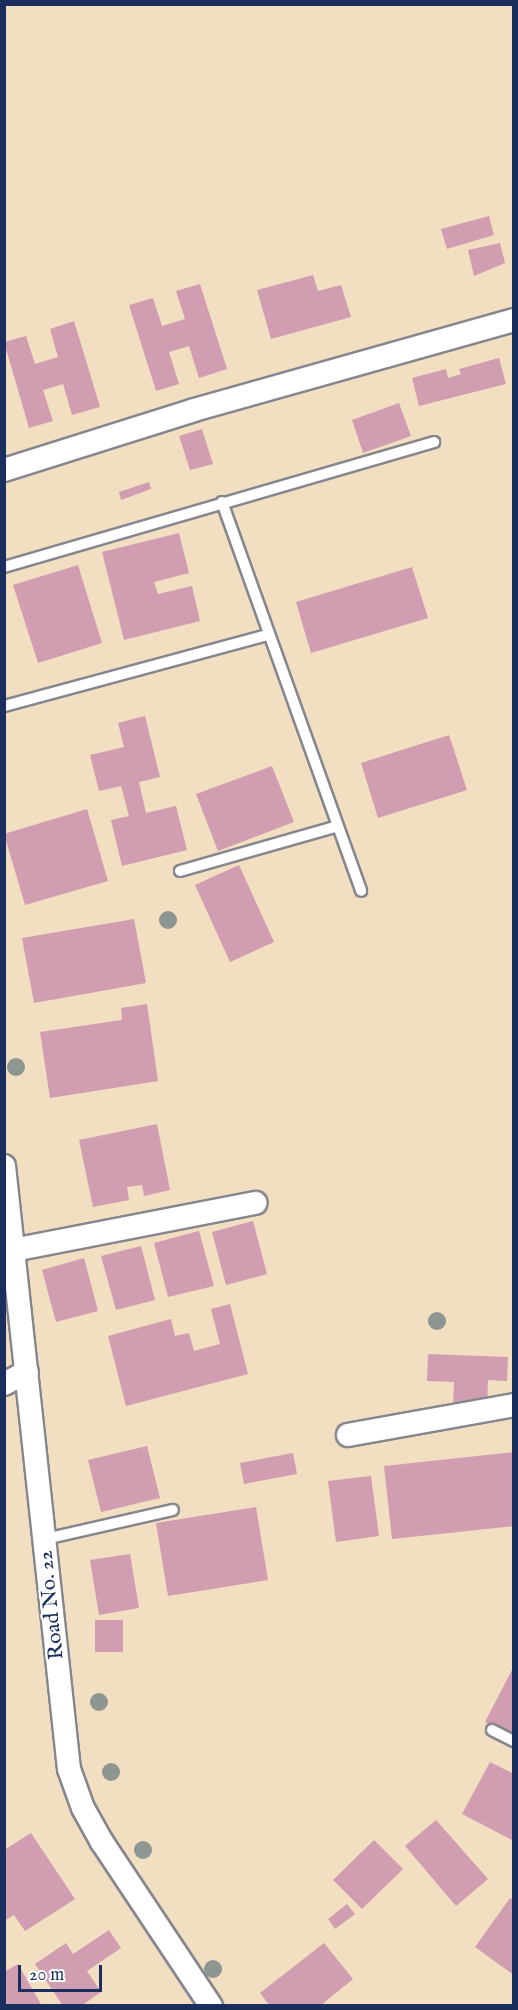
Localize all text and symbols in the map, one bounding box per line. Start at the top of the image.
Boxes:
street label: Road No. 22 [34,1549,70,1661]
scale bar [21,1953,105,1991]
text: 20 m [29,1964,64,1987]

